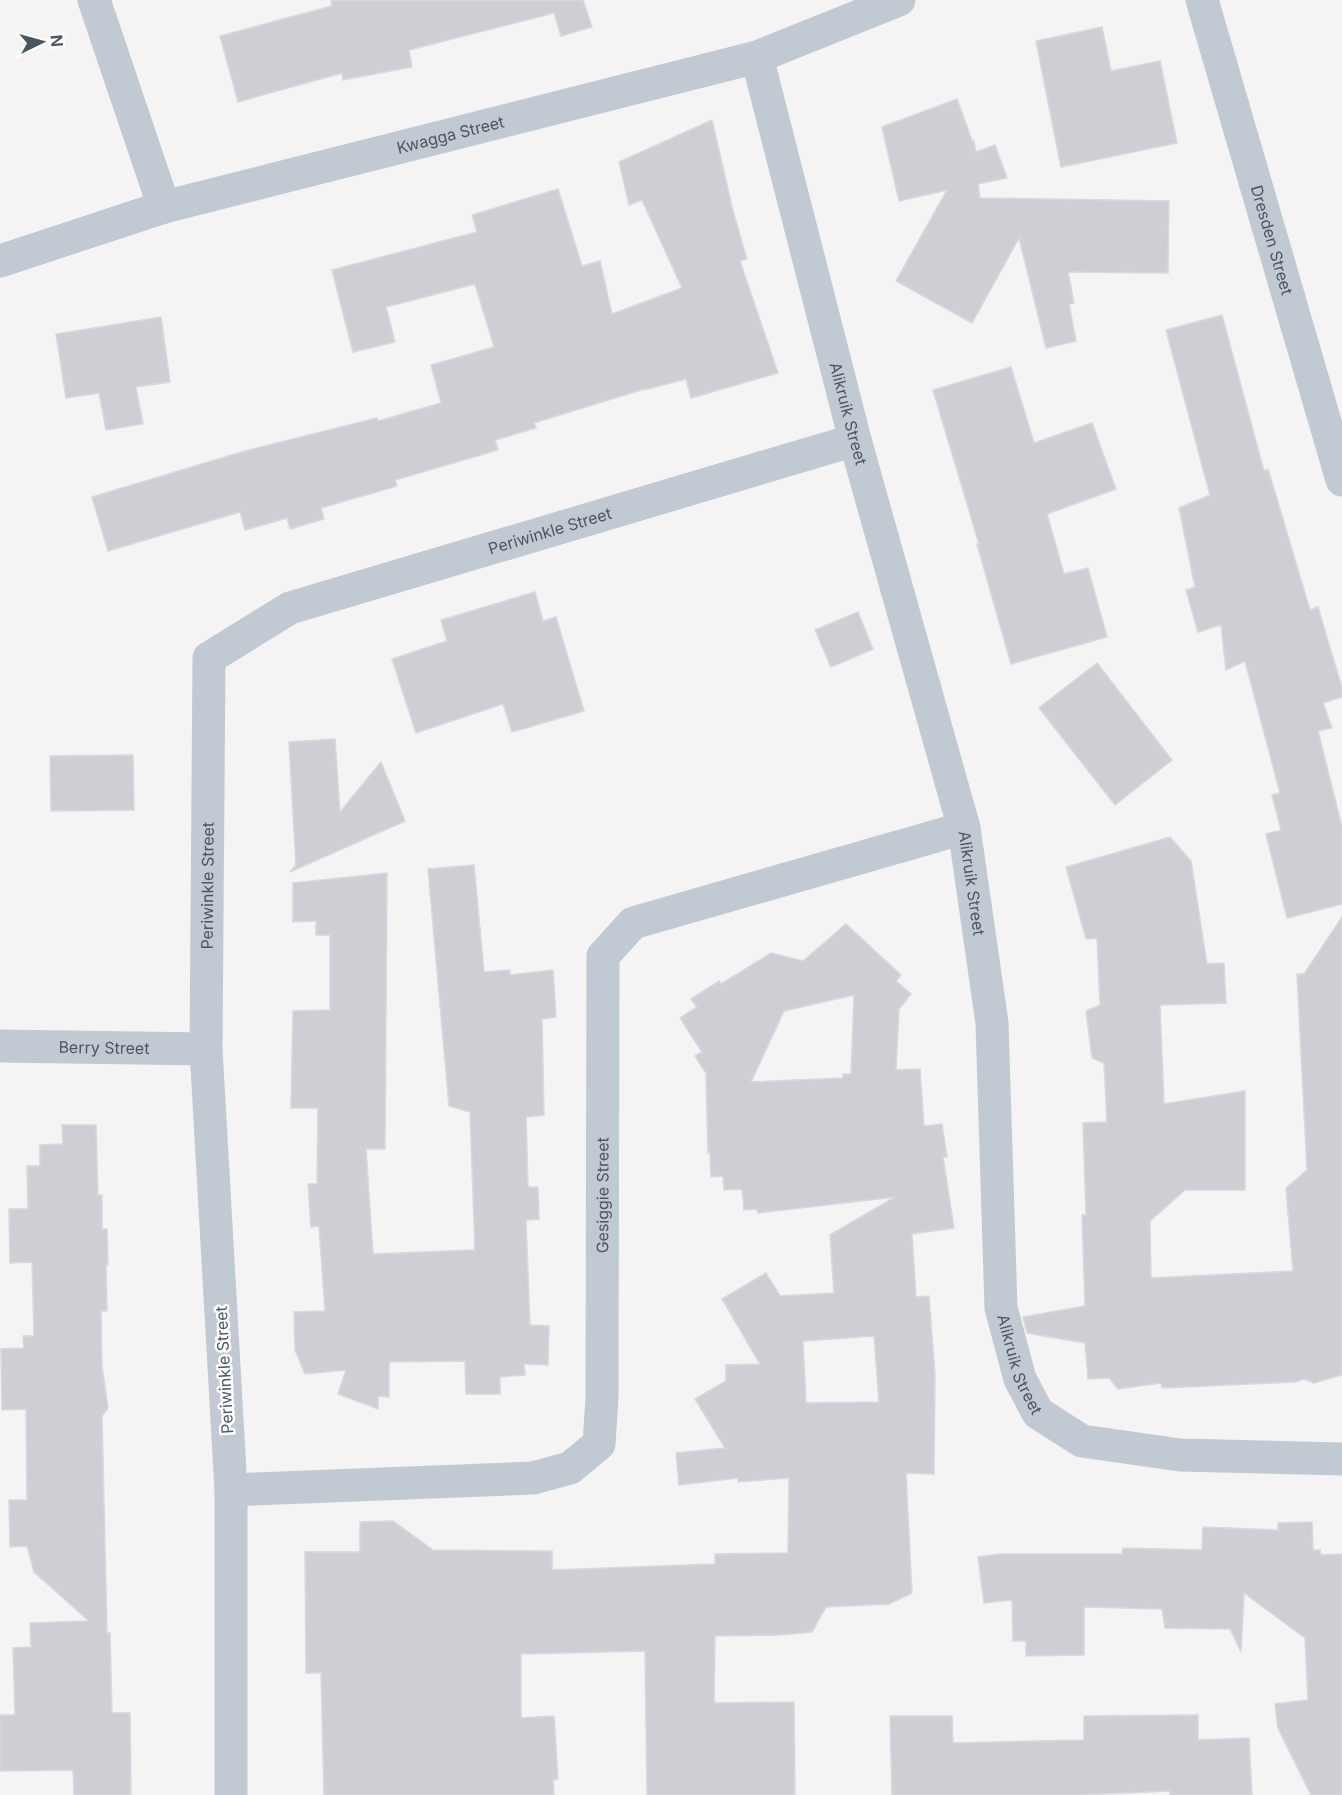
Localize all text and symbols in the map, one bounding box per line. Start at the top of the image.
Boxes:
north arrow [12,12,72,72]
text: N [46,34,67,48]
street label: Kwagga Street [395,111,506,158]
street label: Dresden Street [1247,183,1297,297]
street label: Alikruik Street [825,360,871,467]
street label: Periwinkle Street [486,503,614,559]
street label: Periwinkle Street [197,822,218,950]
street label: Alikruik Street [955,829,989,937]
street label: Berry Street [58,1037,150,1058]
street label: Gesiggie Street [592,1137,613,1253]
street label: Periwinkle Street [211,1306,237,1434]
street label: Alikruik Street [993,1312,1047,1418]

